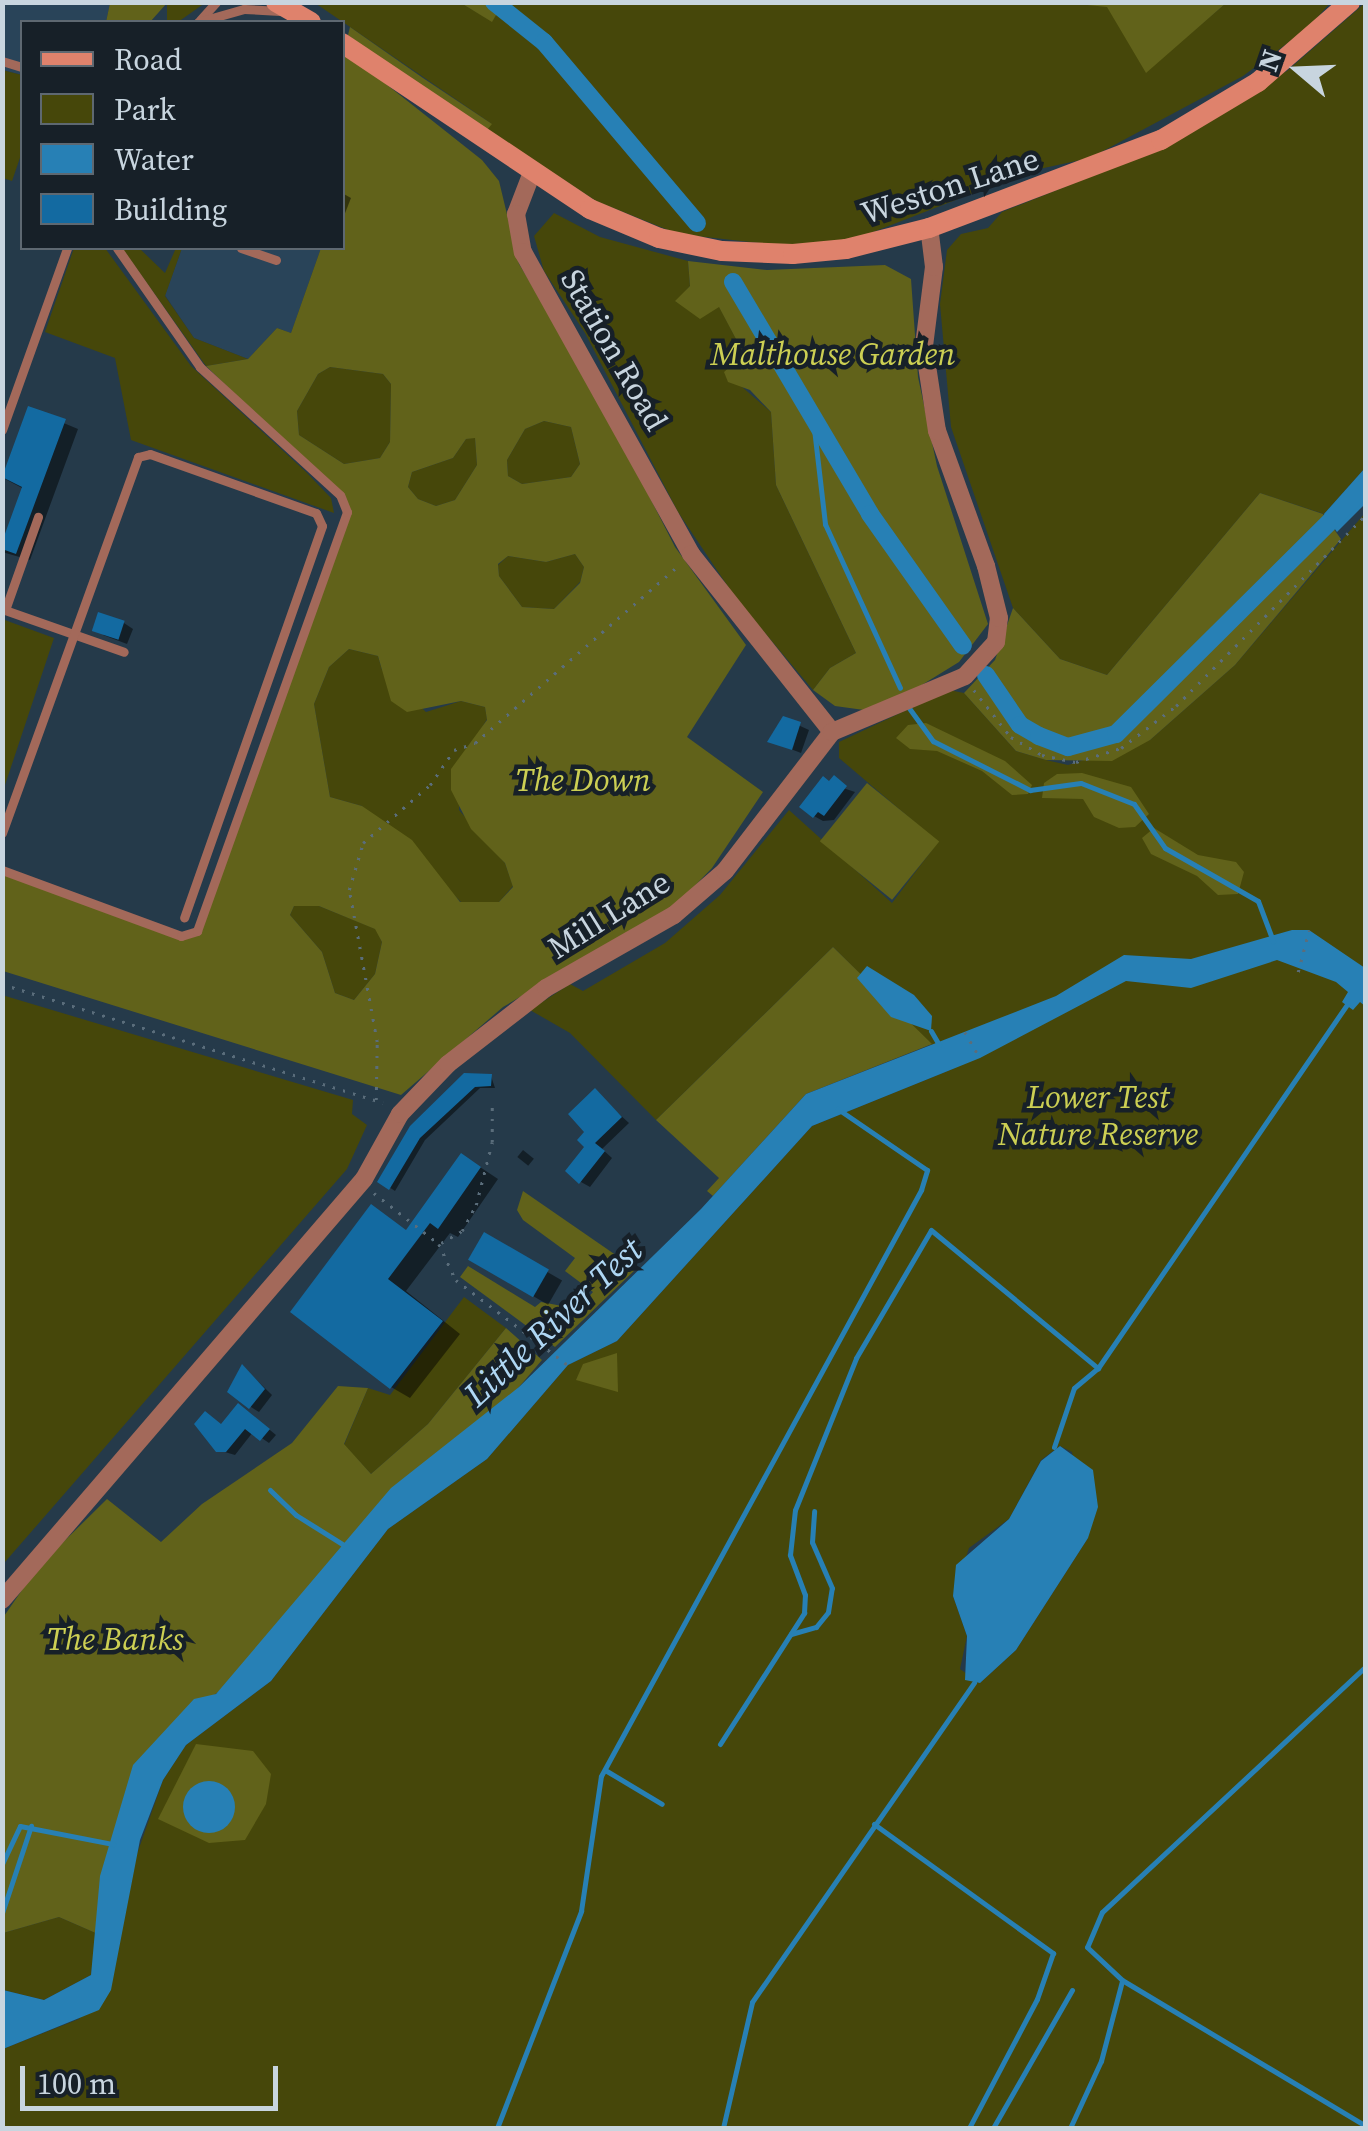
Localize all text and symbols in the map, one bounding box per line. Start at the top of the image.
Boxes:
legend [20,20,345,250]
north arrow [1248,20,1348,120]
text: Road [114,39,182,80]
text: N [1248,44,1291,76]
text: Park [114,89,176,130]
text: Water [114,139,194,180]
street label: Weston Lane [856,139,1044,233]
text: Building [114,189,227,230]
street label: Station Road [552,263,676,437]
park label: Malthouse Garden [711,335,955,373]
park label: The Down [515,761,651,799]
street label: Mill Lane [541,863,677,967]
park label: Lower Test Nature Reserve [998,1079,1198,1154]
water label: Little River Test [455,1229,651,1415]
park label: The Banks [46,1620,184,1658]
scale bar [25,2046,282,2108]
text: 100 m [37,2063,116,2104]

